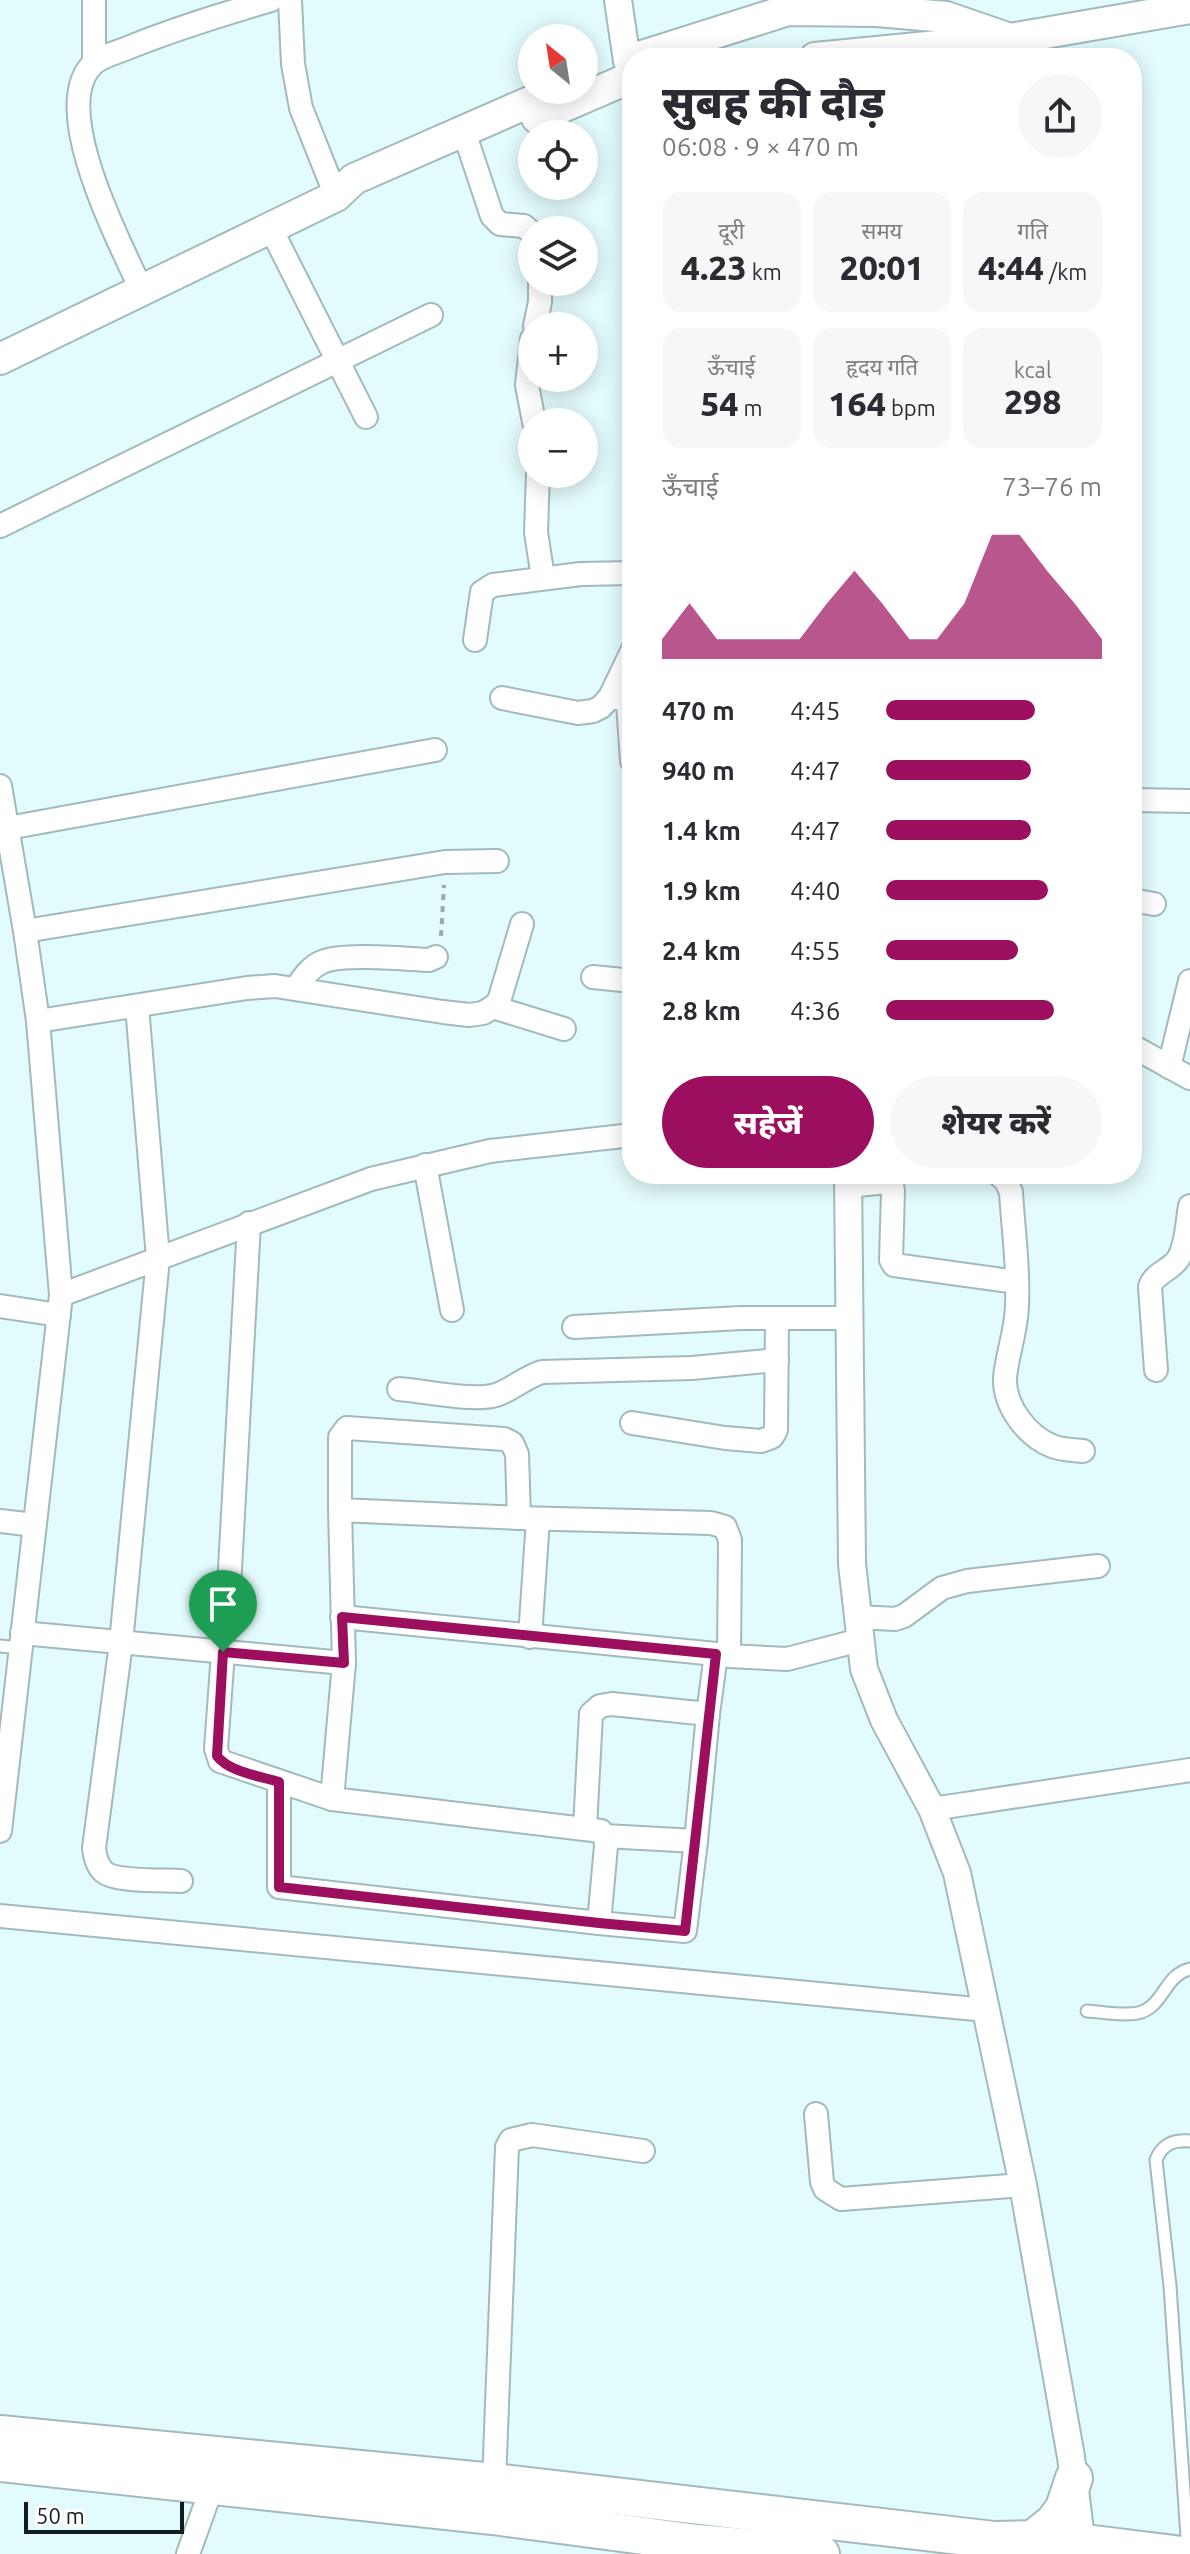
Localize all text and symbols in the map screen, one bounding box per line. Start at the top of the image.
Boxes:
north arrow [518,24,598,104]
map controls [518,24,598,488]
button: share [1018,74,1102,158]
text: सुबह की दौड़ [662,77,884,126]
button: locate [518,120,598,200]
text: 06:08 · 9 × 470 m [662,132,859,161]
button: layers [518,216,598,296]
text: दूरी [718,218,745,243]
text: समय [862,218,902,243]
text: गति [1017,218,1048,243]
text: 4.23 [681,248,747,286]
text: 20:01 [839,248,925,286]
text: 4:44 [978,248,1044,286]
text: km [747,259,782,284]
text: /km [1044,259,1087,284]
button: + [518,312,598,392]
text: ऊँचाई [707,354,755,379]
text: हृदय गति [846,354,918,379]
text: kcal [1014,357,1052,382]
text: 298 [1004,382,1061,420]
text: 54 [700,384,738,422]
text: 164 [828,384,886,422]
text: m [738,395,763,420]
text: bpm [886,395,936,420]
button: − [518,408,598,488]
text: ऊँचाई [662,472,718,501]
text: 73–76 m [1002,472,1102,501]
text: 470 m [662,696,735,725]
text: 4:45 [790,696,840,725]
text: 940 m [662,756,735,785]
text: 4:47 [790,756,840,785]
text: 1.4 km [662,816,741,845]
text: 4:47 [790,816,840,845]
text: 1.9 km [662,876,741,905]
text: 4:40 [790,876,840,905]
text: 2.4 km [662,936,741,965]
text: 4:55 [790,936,840,965]
text: 2.8 km [662,996,741,1025]
text: 4:36 [790,996,840,1025]
button: सहेजें [662,1076,874,1168]
button: शेयर करें [890,1076,1102,1168]
pin [189,1570,257,1652]
icon: arrive [201,1582,245,1626]
scale bar [24,2498,184,2534]
text: 50 m [36,2503,85,2528]

